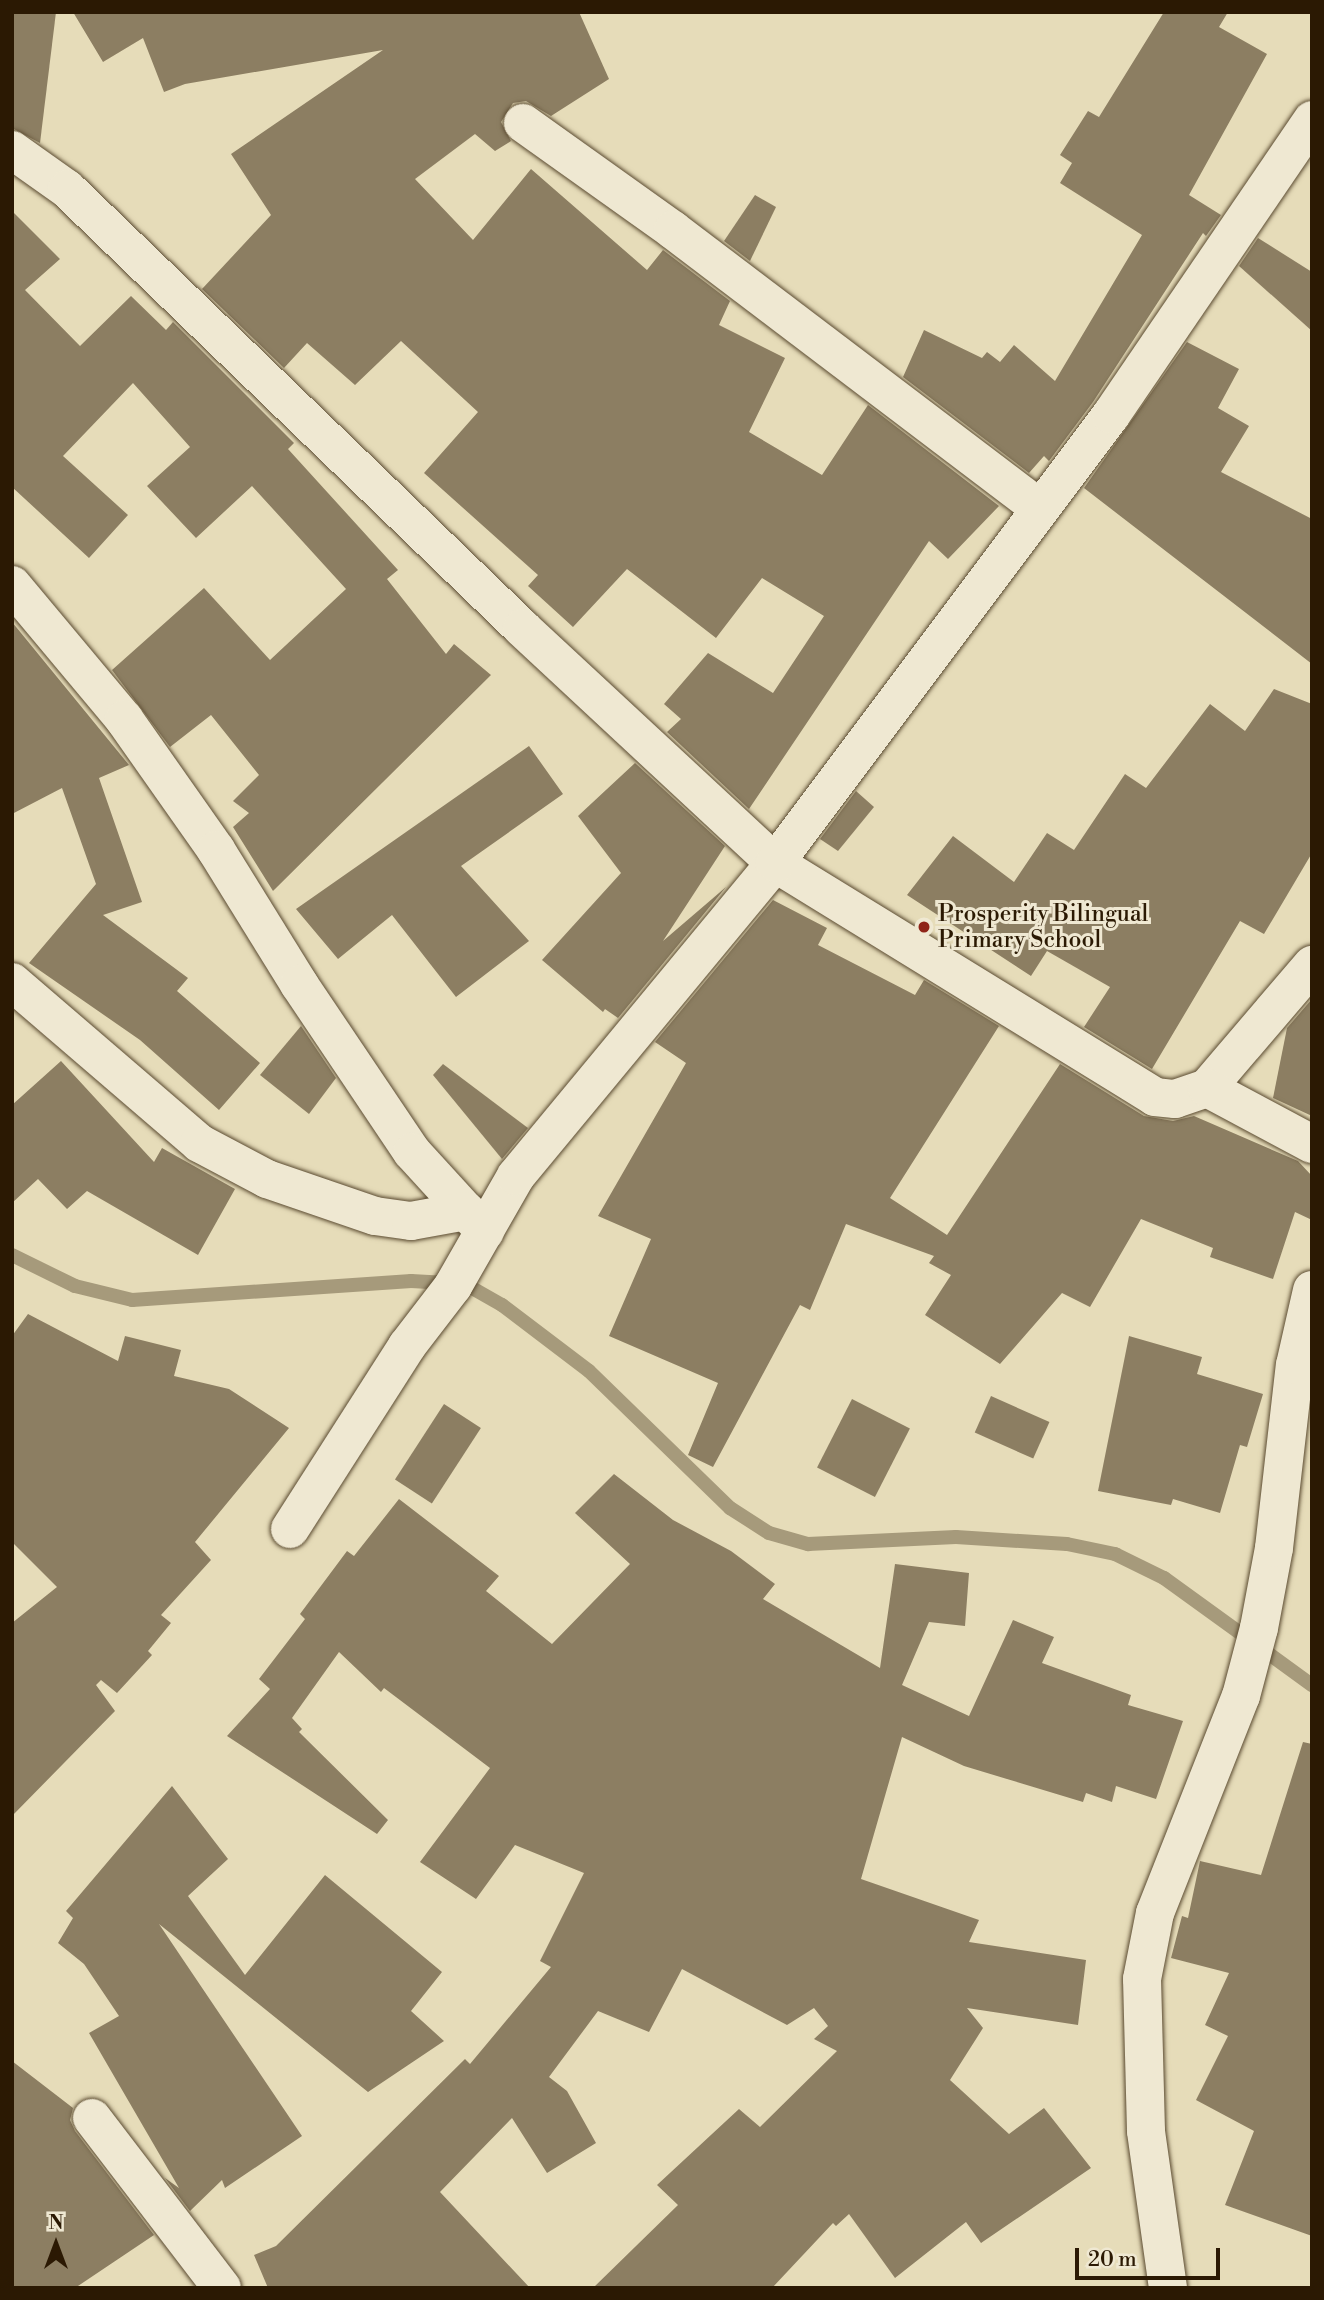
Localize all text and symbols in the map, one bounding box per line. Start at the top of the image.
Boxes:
place label: Prosperity Bilingual Primary School [938,900,1148,954]
marker: Prosperity Bilingual Primary School [916,919,932,935]
north arrow [21,2209,91,2279]
text: N [48,2211,64,2235]
scale bar [1079,2234,1224,2278]
text: 20 m [1088,2247,1137,2273]

